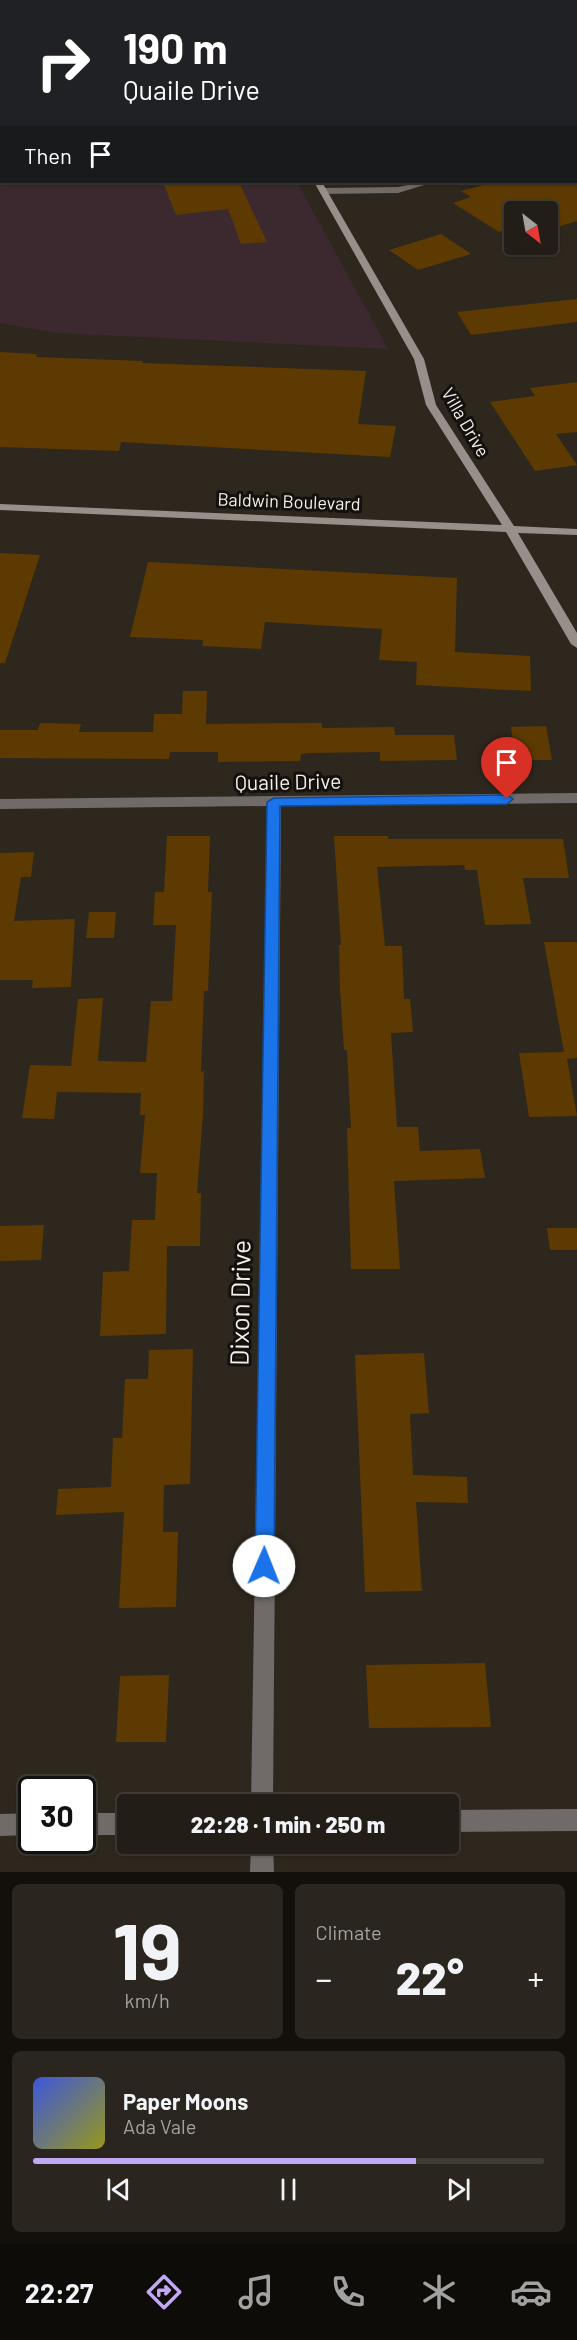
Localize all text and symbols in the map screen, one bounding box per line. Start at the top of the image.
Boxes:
text: 190 m [123,22,228,72]
icon: right [24,24,102,102]
text: Quaile Drive [123,73,260,105]
icon: arrive [84,138,117,171]
text: Then [24,142,72,168]
north arrow [504,201,558,255]
map controls [504,201,558,255]
street label: Villa Drive [437,383,495,461]
street label: Baldwin Boulevard [217,488,361,514]
pin [481,737,532,799]
icon: arrive [490,746,523,779]
street label: Quaile Drive [235,768,341,794]
street label: Dixon Drive [222,1240,256,1366]
position arrow [232,1534,296,1598]
speed limit sign: 30 [18,1776,96,1854]
text: 22:28 · 1 min · 250 m [191,1811,385,1837]
text: 19 [113,1902,182,1996]
text: Climate [316,1920,382,1944]
text: 22° [396,1950,464,2004]
text: − [316,1958,332,1998]
text: + [527,1958,544,1998]
text: km/h [125,1988,170,2012]
text: Paper Moons [123,2088,248,2114]
text: Ada Vale [123,2114,196,2138]
icon: previous [102,2173,135,2206]
icon: pause [272,2173,305,2206]
icon: next [442,2173,475,2206]
icon: directions [143,2271,185,2313]
icon: music [235,2271,277,2313]
icon: phone [327,2271,369,2313]
icon: climate [418,2271,460,2313]
icon: car [510,2271,552,2313]
text: 22:27 [25,2276,93,2308]

